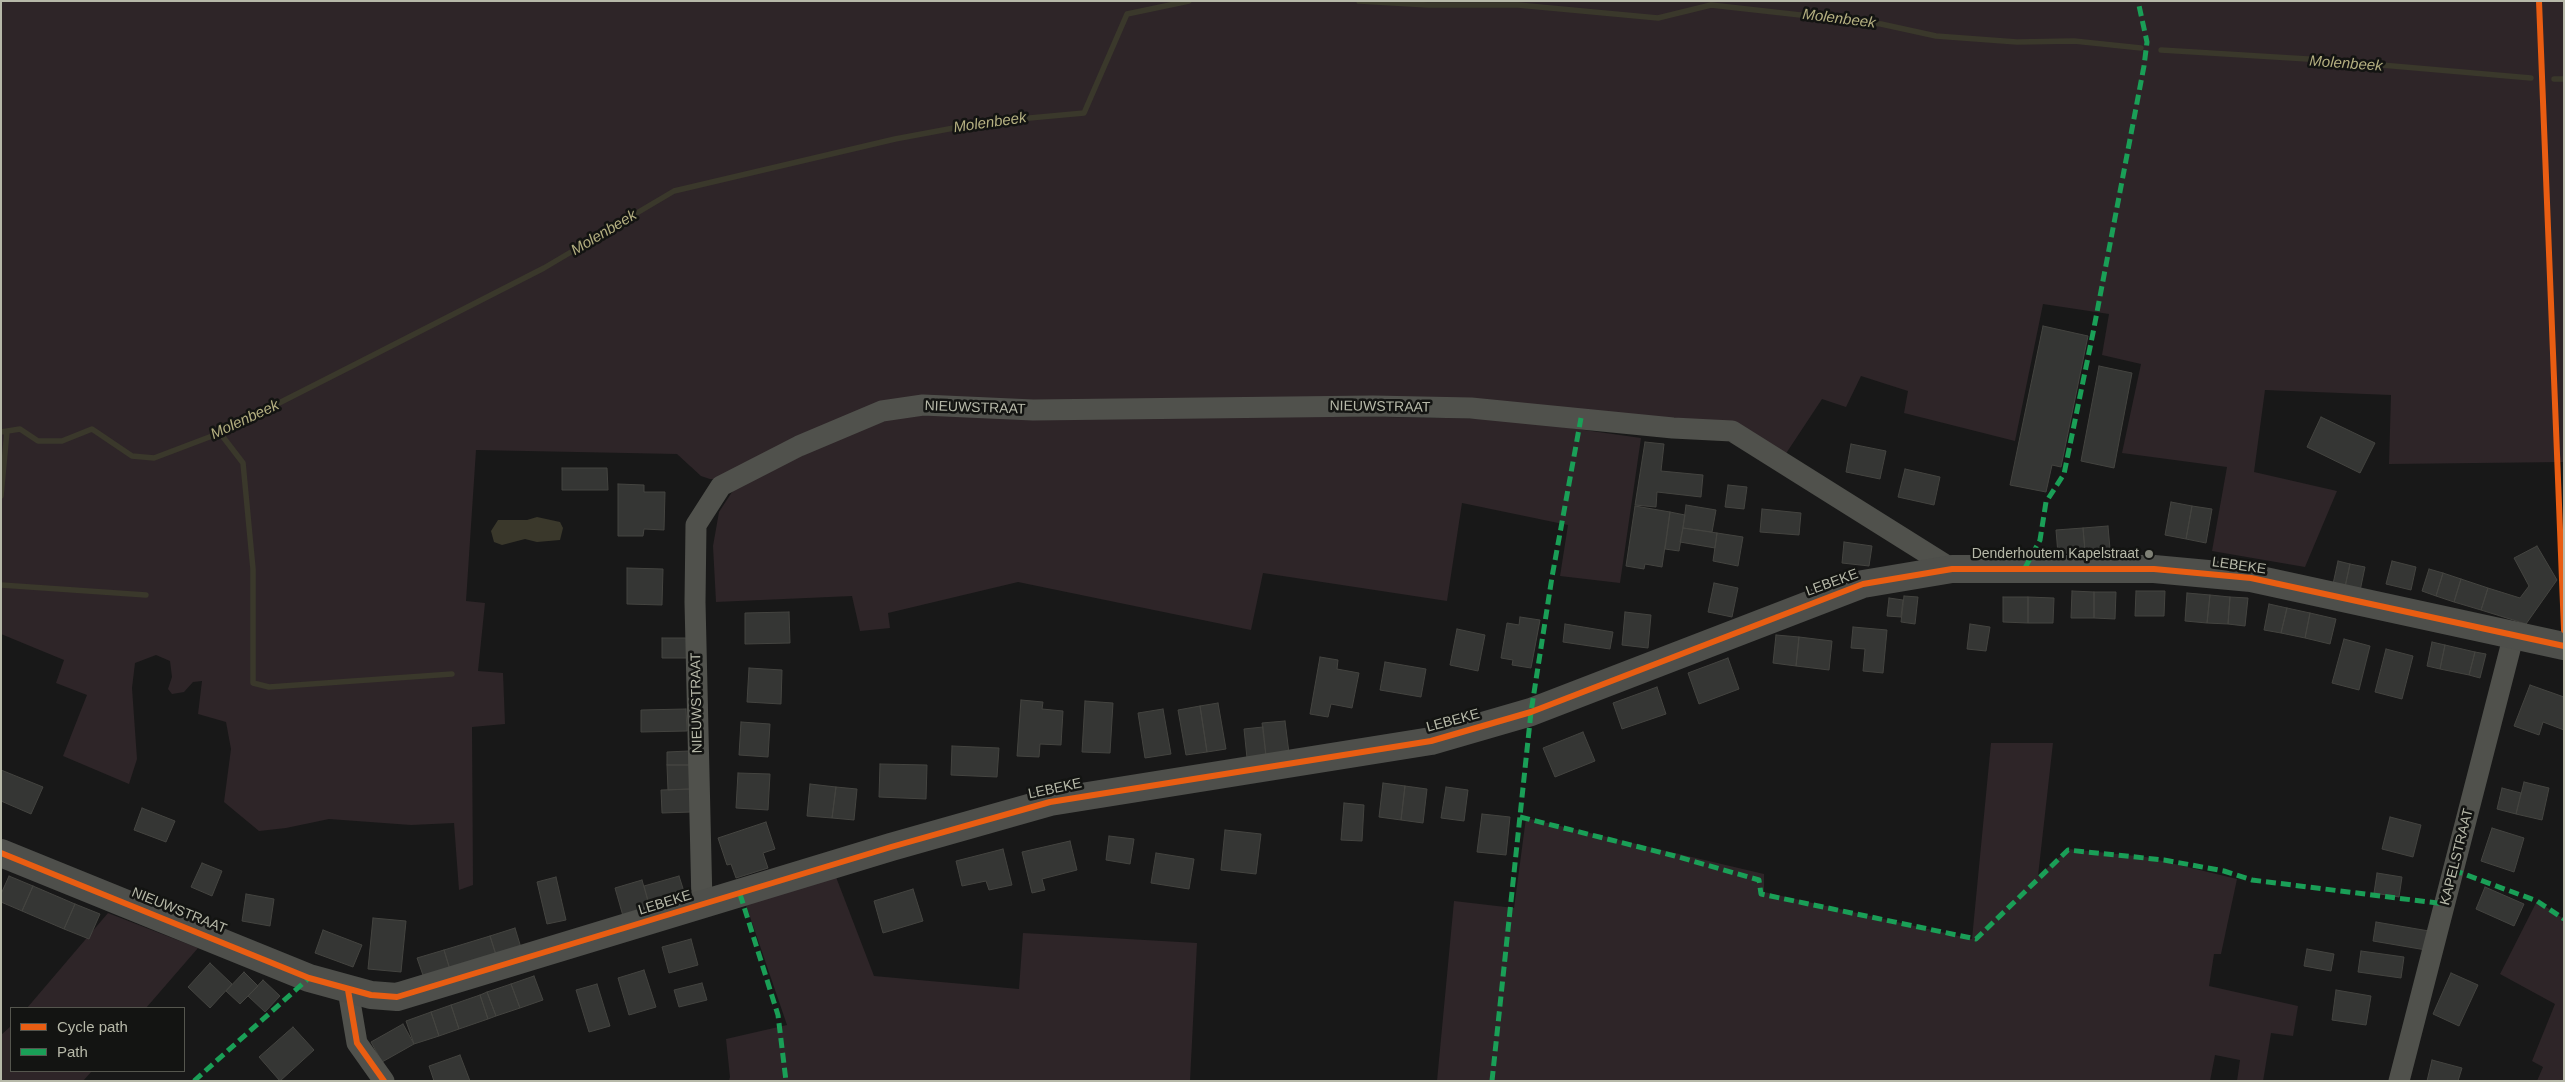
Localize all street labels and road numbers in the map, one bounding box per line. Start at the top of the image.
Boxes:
street label: NIEUWSTRAAT [924,398,1026,418]
street label: NIEUWSTRAAT [1329,398,1431,416]
street label: LEBEKE [2211,554,2267,578]
street label: LEBEKE [1804,566,1860,600]
street label: NIEUWSTRAAT [688,652,706,754]
street label: LEBEKE [1425,706,1481,736]
street label: LEBEKE [1027,775,1083,803]
street label: KAPELSTRAAT [2437,807,2477,907]
street label: NIEUWSTRAAT [129,884,229,938]
street label: LEBEKE [636,887,694,919]

